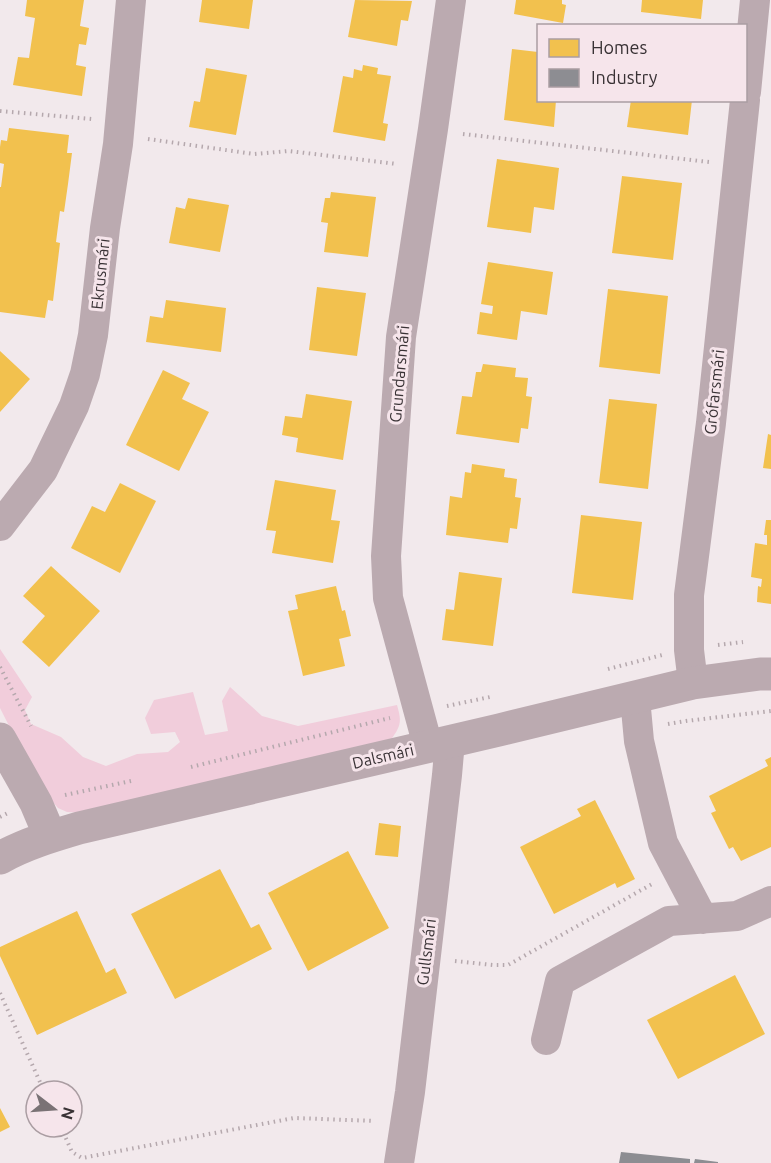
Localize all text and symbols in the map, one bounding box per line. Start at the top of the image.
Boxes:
legend [537,24,747,102]
text: Homes [591,37,648,57]
text: Industry [591,67,658,87]
street label: Ekrusmári [87,238,113,310]
street label: Grundarsmári [386,325,412,423]
street label: Grófarsmári [701,349,727,435]
street label: Dalsmári [350,740,416,772]
street label: Gullsmári [413,918,439,986]
north arrow [24,1079,84,1139]
text: N [58,1105,79,1122]

